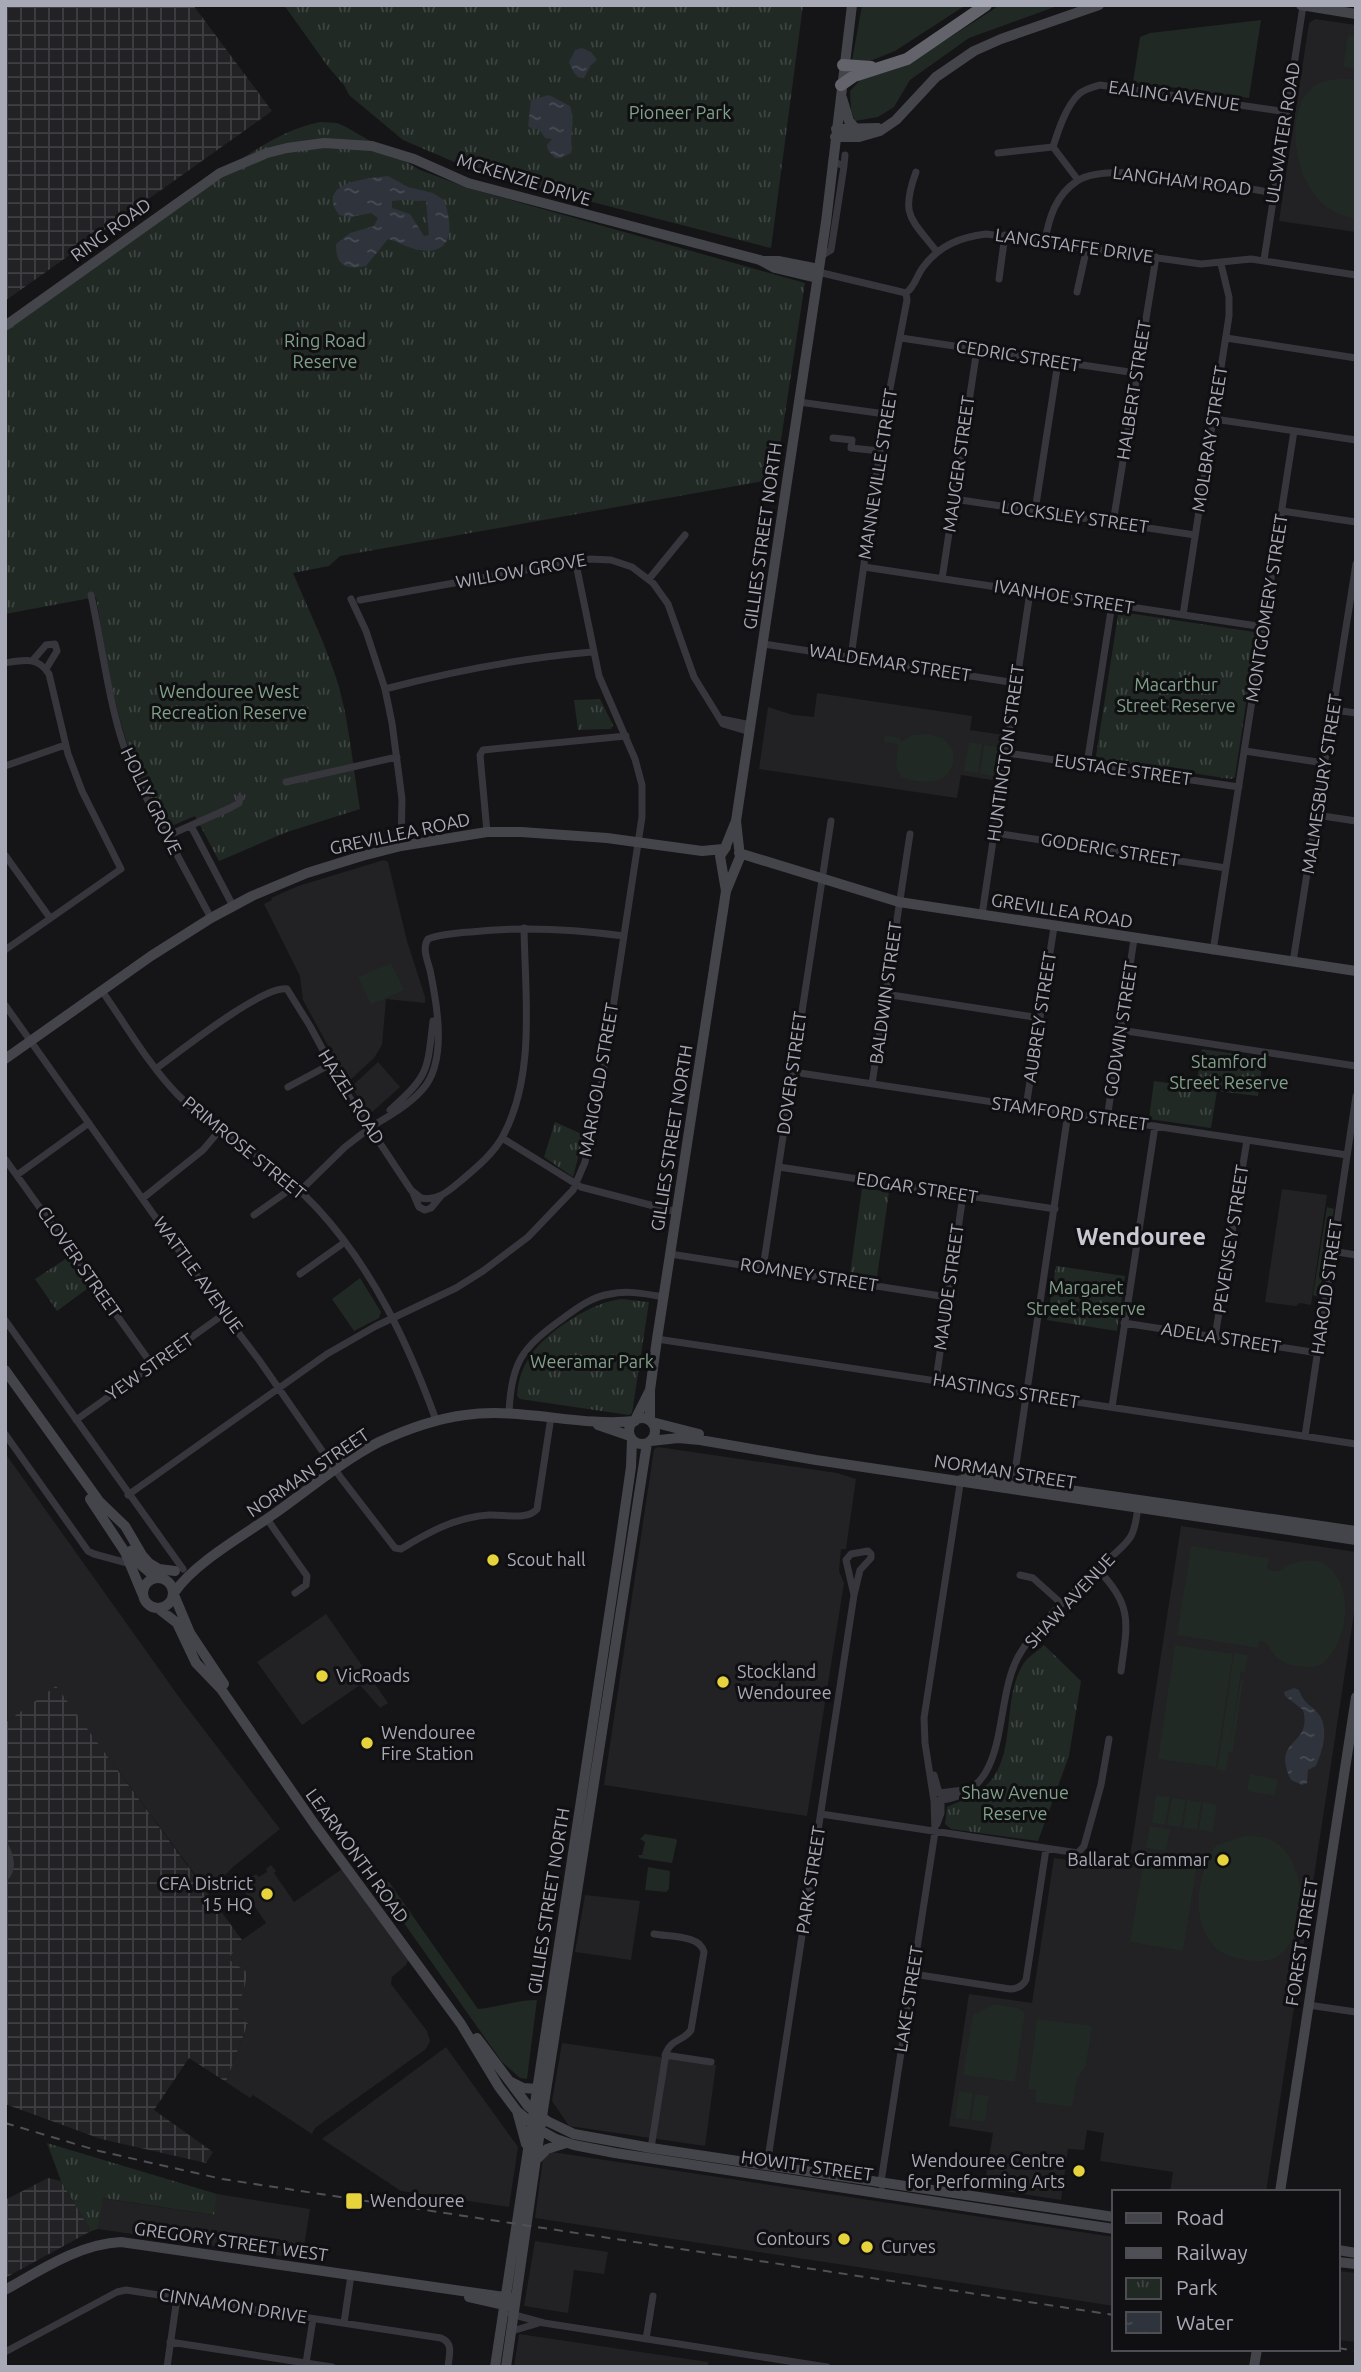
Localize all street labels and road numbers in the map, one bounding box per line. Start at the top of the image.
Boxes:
street label: ULSWATER ROAD [1261,61,1303,205]
street label: EALING AVENUE [1107,76,1241,114]
street label: MCKENZIE DRIVE [455,149,594,209]
street label: LANGHAM ROAD [1112,162,1253,198]
street label: RING ROAD [66,193,154,265]
street label: LANGSTAFFE DRIVE [994,224,1155,266]
street label: HALBERT STREET [1112,319,1154,461]
street label: CEDRIC STREET [955,335,1082,375]
street label: MOLBRAY STREET [1188,364,1230,513]
street label: MANNEVILLE STREET [854,387,900,561]
street label: MAUGER STREET [939,394,978,533]
street label: GILLIES STREET NORTH [739,441,785,631]
street label: LOCKSLEY STREET [1000,496,1150,536]
street label: MONTGOMERY STREET [1241,512,1291,703]
street label: WILLOW GROVE [454,549,588,591]
street label: IVANHOE STREET [993,575,1135,617]
street label: WALDEMAR STREET [808,639,973,685]
street label: HUNTINGTON STREET [983,663,1027,843]
street label: MALMESBURY STREET [1297,692,1345,875]
street label: HOLLY GROVE [117,744,186,857]
street label: EUSTACE STREET [1053,749,1193,789]
street label: GREVILLEA ROAD [328,808,472,858]
street label: GODERIC STREET [1039,828,1181,870]
street label: GREVILLEA ROAD [990,889,1134,931]
street label: BALDWIN STREET [865,920,905,1065]
street label: AUBREY STREET [1019,950,1059,1084]
street label: GODWIN STREET [1099,959,1141,1098]
street label: MARIGOLD STREET [575,1001,621,1158]
street label: DOVER STREET [772,1010,810,1136]
street label: GILLIES STREET NORTH [646,1043,696,1233]
street label: HAZEL ROAD [315,1046,389,1147]
street label: PRIMROSE STREET [179,1092,310,1203]
street label: STAMFORD STREET [990,1092,1150,1134]
street label: PEVENSEY STREET [1208,1163,1252,1315]
street label: EDGAR STREET [855,1168,979,1206]
street label: CLOVER STREET [34,1202,126,1321]
street label: WATTLE AVENUE [150,1213,248,1336]
street label: HAROLD STREET [1307,1218,1345,1356]
street label: MAUDE STREET [929,1222,967,1351]
street label: ROMNEY STREET [739,1253,879,1295]
street label: ADELA STREET [1160,1318,1282,1356]
street label: YEW STREET [102,1329,197,1404]
street label: HASTINGS STREET [932,1369,1081,1411]
street label: NORMAN STREET [242,1424,372,1521]
street label: NORMAN STREET [933,1450,1077,1492]
street label: SHAW AVENUE [1020,1549,1118,1652]
street label: LEARMONTH ROAD [302,1784,413,1926]
street label: GILLIES STREET NORTH [523,1806,573,1996]
street label: PARK STREET [792,1825,828,1935]
street label: FOREST STREET [1281,1877,1321,2007]
street label: LAKE STREET [890,1944,926,2053]
street label: HOWITT STREET [740,2146,874,2184]
street label: GREGORY STREET WEST [133,2217,329,2265]
street label: CINNAMON DRIVE [158,2283,309,2327]

